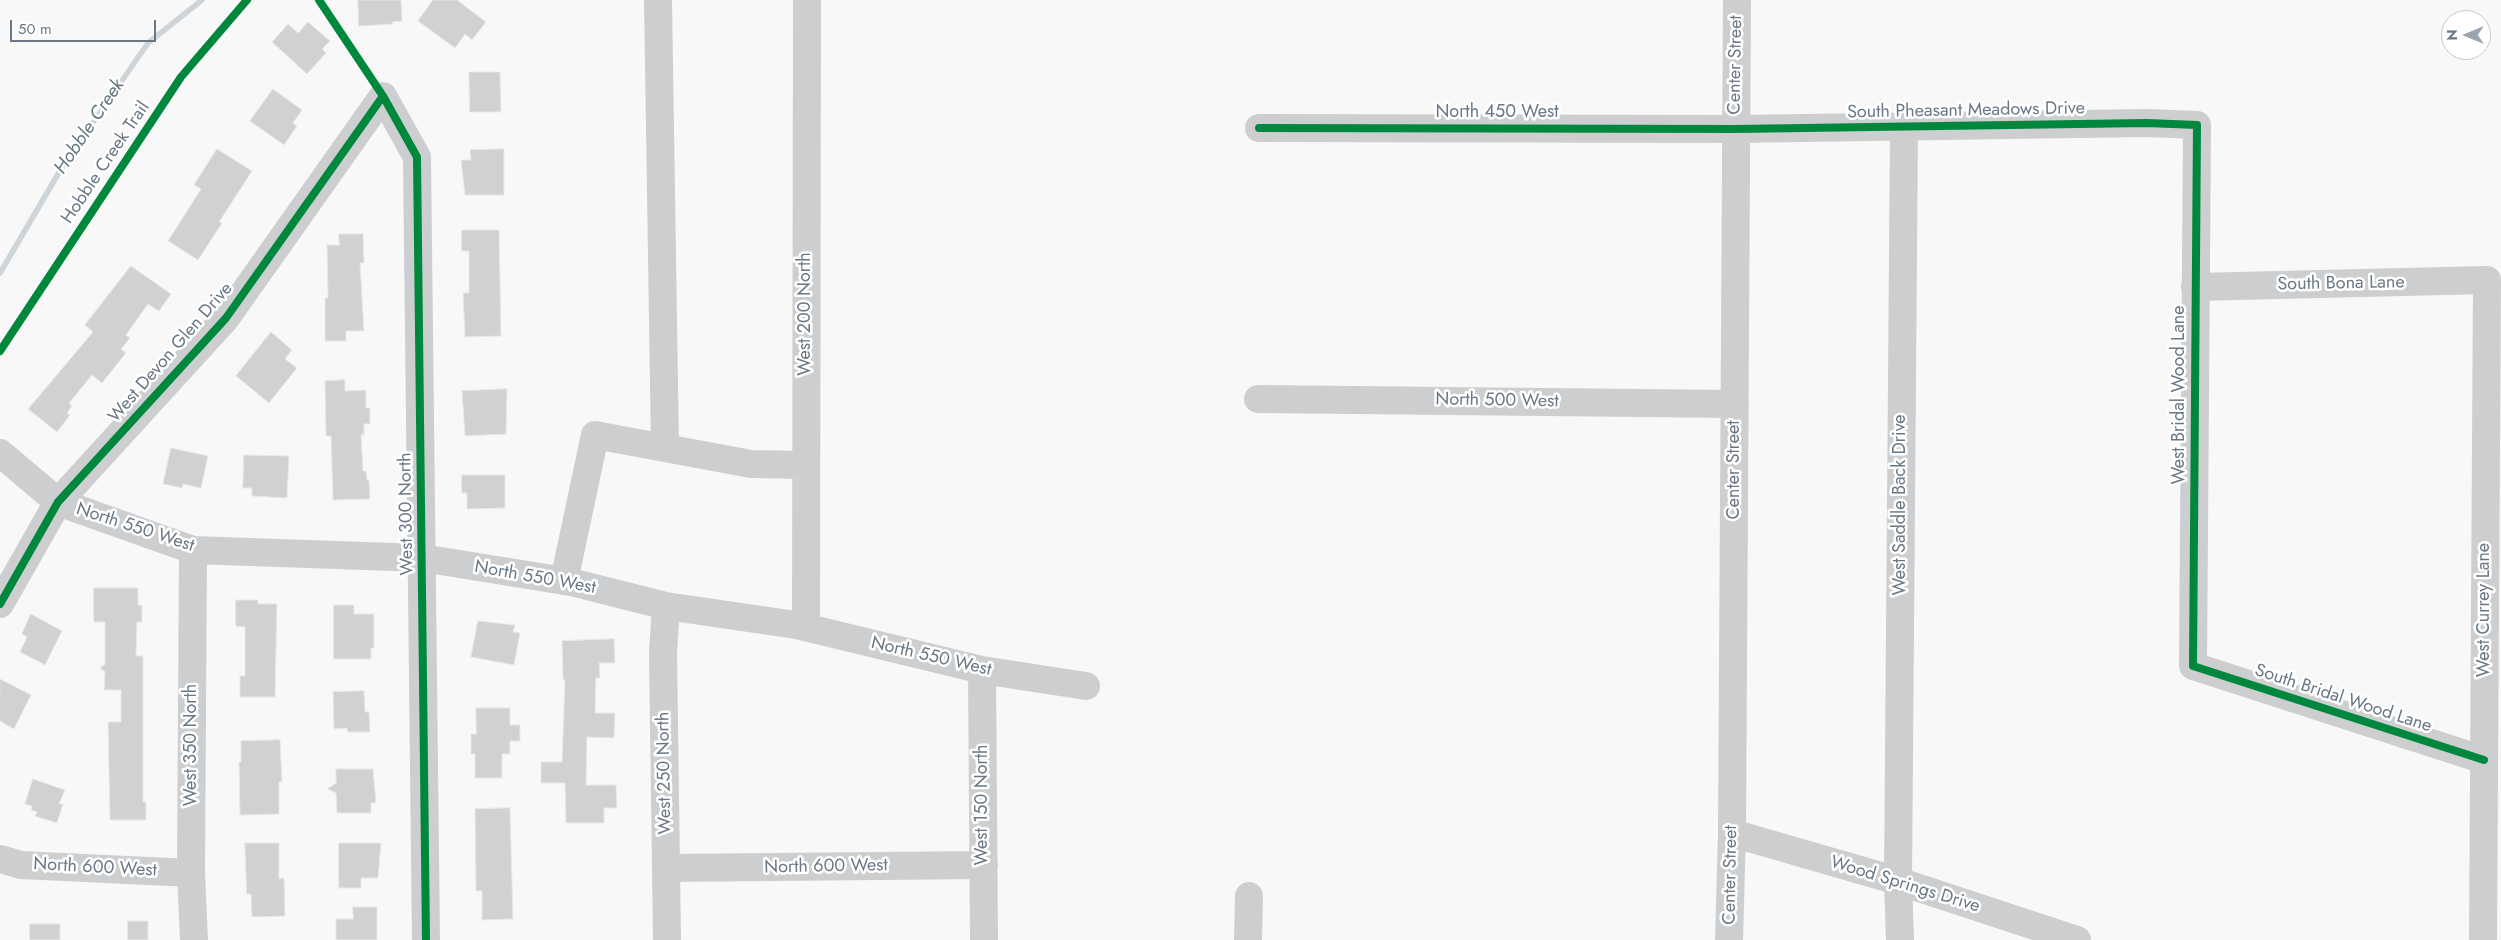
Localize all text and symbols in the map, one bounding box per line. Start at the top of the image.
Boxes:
scale bar [12,10,159,42]
north arrow [2441,10,2491,60]
street label: Center Street [1724,15,1748,115]
text: 50 m [18,18,52,40]
text: N [2442,29,2462,41]
water label: Hobble Creek [50,75,130,179]
street label: Hobble Creek Trail [57,98,155,228]
street label: South Pheasant Meadows Drive [1847,98,2085,124]
street label: North 450 West [1435,102,1559,124]
street label: West 200 North [795,252,817,376]
street label: South Bona Lane [2277,272,2405,296]
street label: West Devon Glen Drive [104,279,238,427]
street label: West Bridal Wood Lane [2169,305,2191,485]
street label: North 500 West [1435,389,1559,413]
street label: West Saddle Back Drive [1890,414,1912,596]
street label: Center Street [1724,420,1746,520]
street label: West 300 North [395,452,419,576]
street label: North 550 West [73,499,197,557]
street label: West Currey Lane [2474,543,2496,677]
street label: North 550 West [473,557,597,599]
street label: North 550 West [869,633,993,681]
street label: South Bridal Wood Lane [2252,660,2434,738]
street label: West 350 North [181,684,203,806]
street label: West 250 North [653,711,677,835]
street label: West 150 North [972,745,994,865]
street label: Center Street [1719,825,1743,925]
street label: Wood Springs Drive [1828,852,1982,918]
street label: North 600 West [33,854,157,882]
street label: North 600 West [764,855,888,879]

